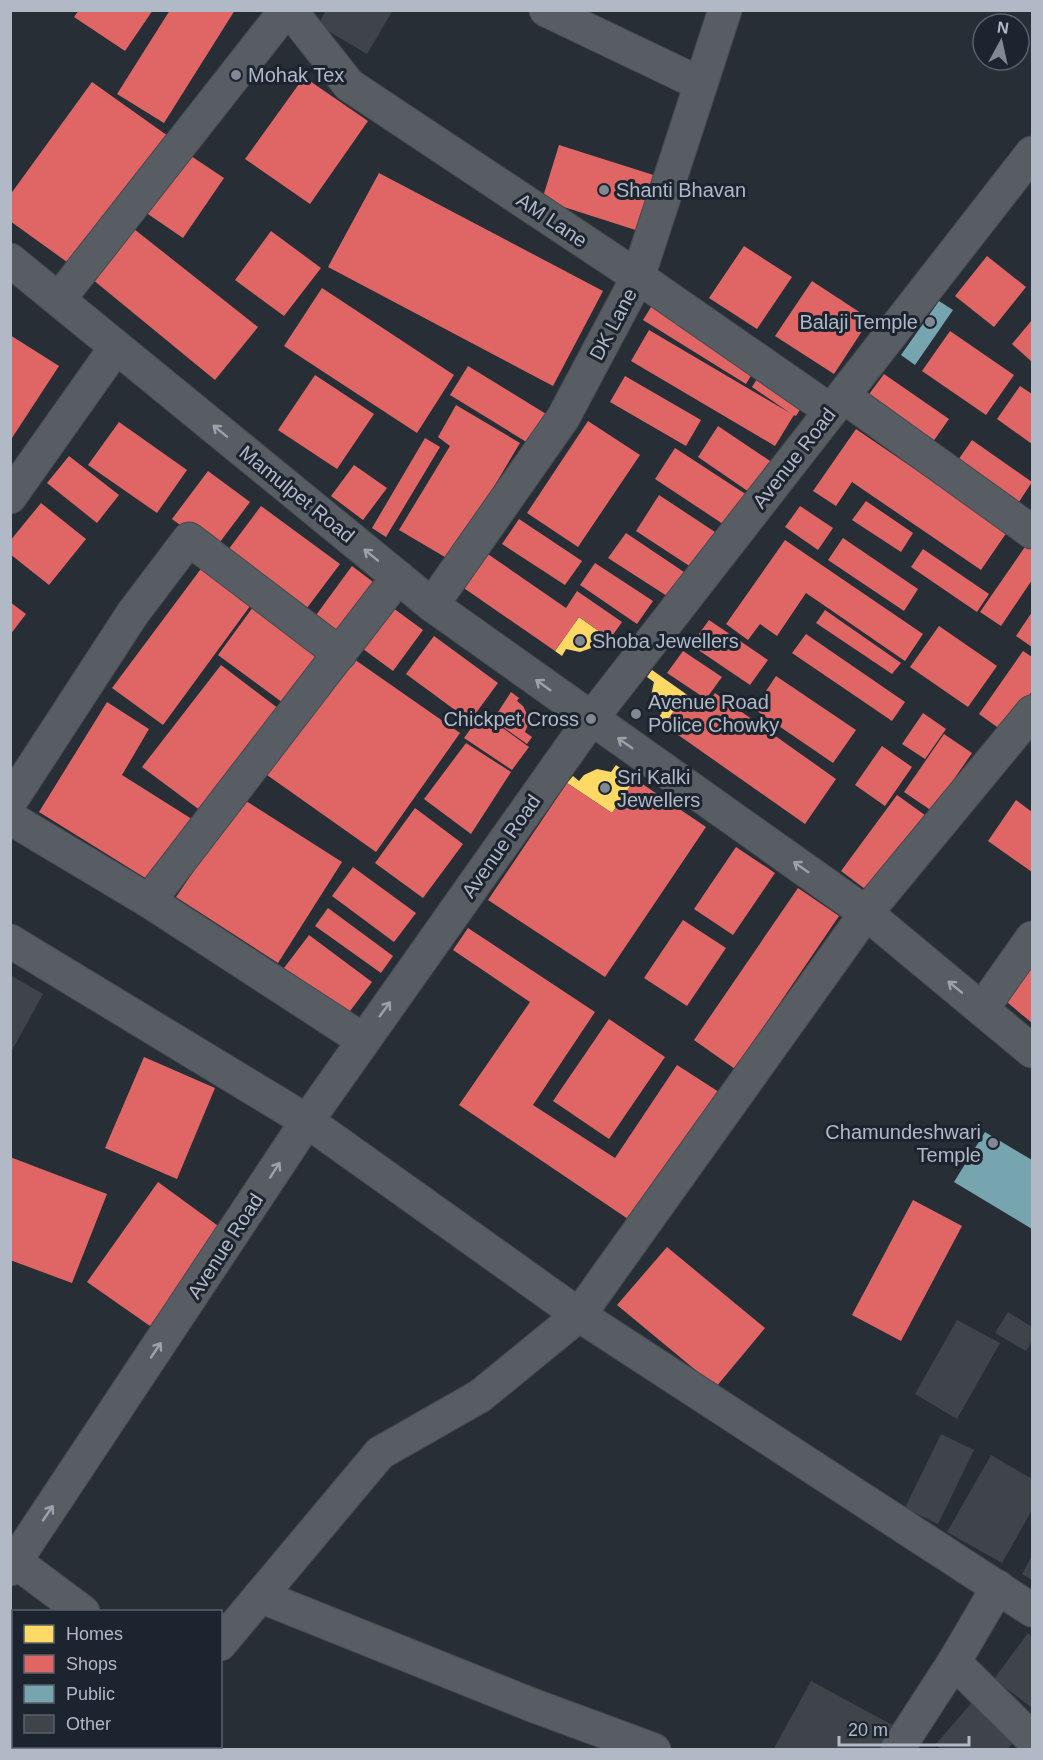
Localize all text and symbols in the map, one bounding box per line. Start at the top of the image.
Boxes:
north arrow [971,12,1031,72]
text: N [996,18,1010,37]
place label: Mohak Tex [248,64,344,86]
marker: Mohak Tex [229,68,243,82]
place label: Shanti Bhavan [616,179,746,201]
marker: Shanti Bhavan [597,183,611,197]
street label: AM Lane [513,188,591,252]
street label: DK Lane [585,284,641,364]
place label: Balaji Temple [799,311,918,333]
marker: Balaji Temple [923,315,937,329]
street label: Avenue Road [748,404,840,512]
one-way arrow [212,425,228,438]
street label: Mamulpet Road [235,441,359,547]
one-way arrow [363,549,379,562]
place label: Shoba Jewellers [592,630,739,652]
marker: Shoba Jewellers [573,634,587,648]
one-way arrow [536,678,552,691]
place label: Avenue Road Police Chowky [648,691,779,736]
marker: Avenue Road Police Chowky [629,707,643,721]
place label: Chickpet Cross [443,708,579,730]
marker: Chickpet Cross [584,712,598,726]
one-way arrow [617,737,633,749]
place label: Sri Kalki Jewellers [617,766,700,811]
marker: Sri Kalki Jewellers [598,781,612,795]
street label: Avenue Road [457,790,545,902]
one-way arrow [794,861,810,873]
one-way arrow [947,980,963,993]
one-way arrow [379,1002,391,1018]
place label: Chamundeshwari Temple [825,1121,981,1166]
marker: Chamundeshwari Temple [986,1136,1000,1150]
one-way arrow [269,1162,281,1179]
street label: Avenue Road [183,1189,267,1303]
one-way arrow [150,1343,162,1359]
one-way arrow [42,1505,54,1522]
legend [12,1610,222,1748]
text: Homes [66,1624,123,1644]
text: Shops [66,1654,117,1674]
text: Public [66,1684,115,1704]
scale bar [839,1709,970,1747]
text: Other [66,1714,111,1734]
text: 20 m [848,1720,888,1740]

